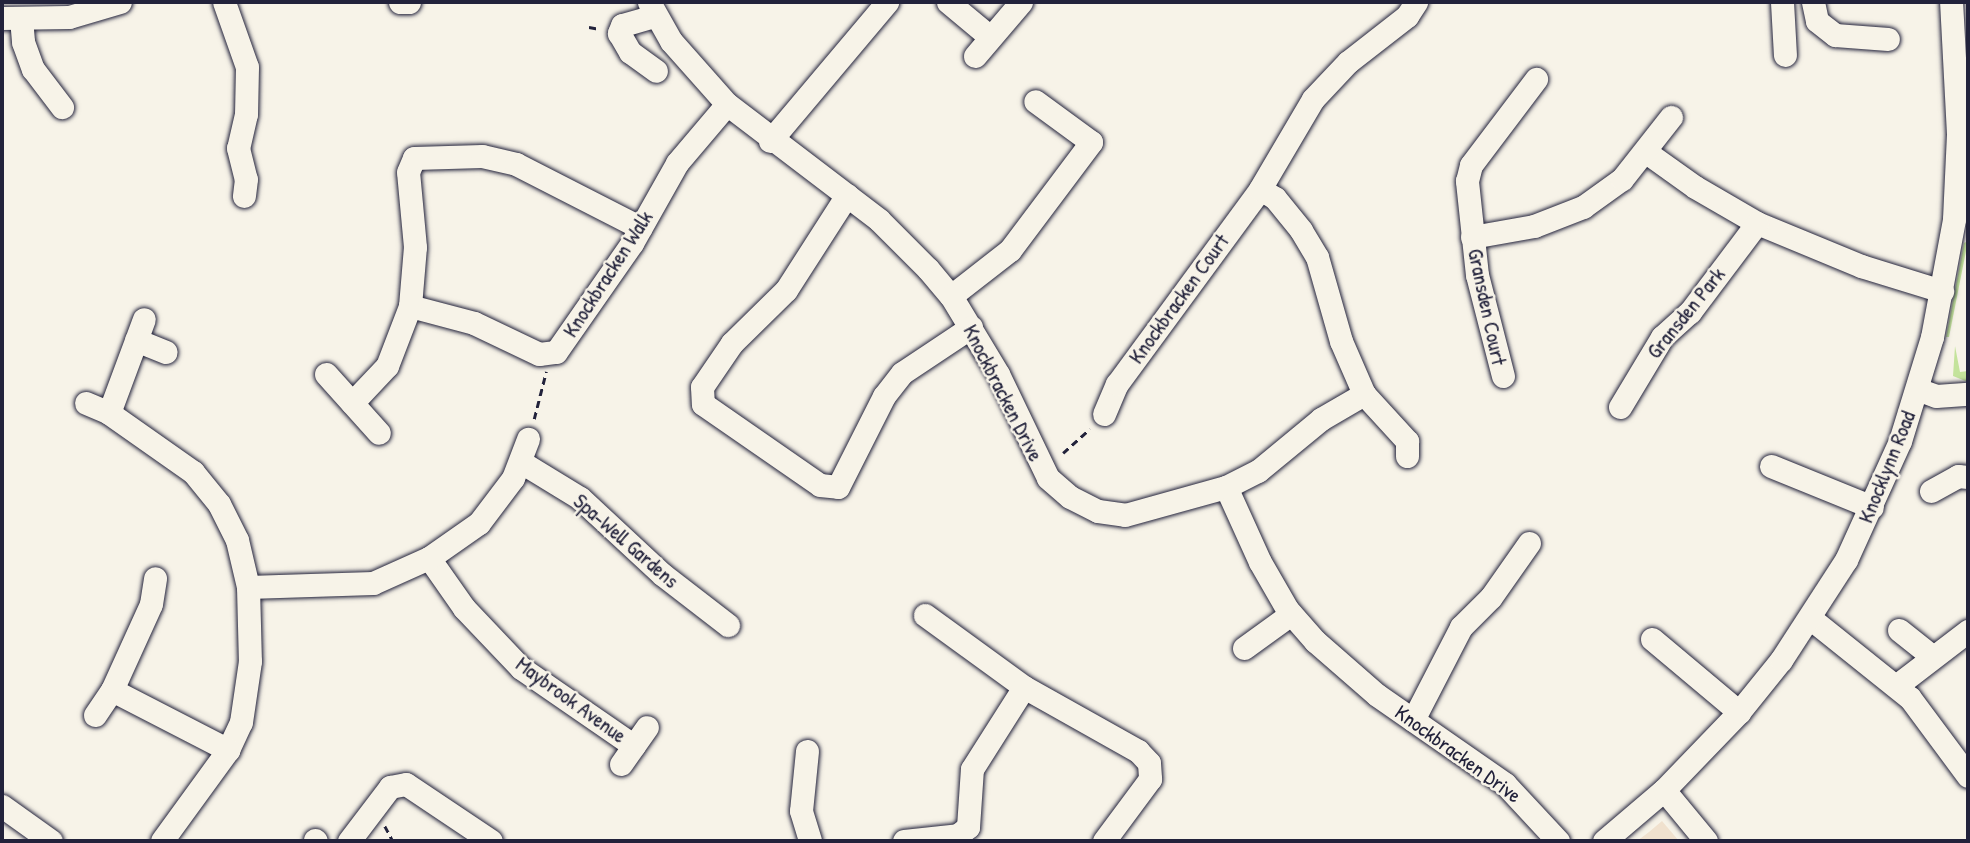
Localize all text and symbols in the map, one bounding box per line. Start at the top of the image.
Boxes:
street label: Knockbracken Walk [558,206,658,342]
street label: Knockbracken Court [1124,229,1234,369]
street label: Gransden Court [1462,246,1512,368]
street label: Gransden Park [1642,262,1730,364]
street label: Knockbracken Drive [958,321,1048,465]
street label: Knocklynn Road [1853,407,1921,527]
street label: Spa-Well Gardens [568,489,684,593]
street label: Maybrook Avenue [511,652,631,748]
street label: Knockbracken Drive [1390,700,1526,808]

